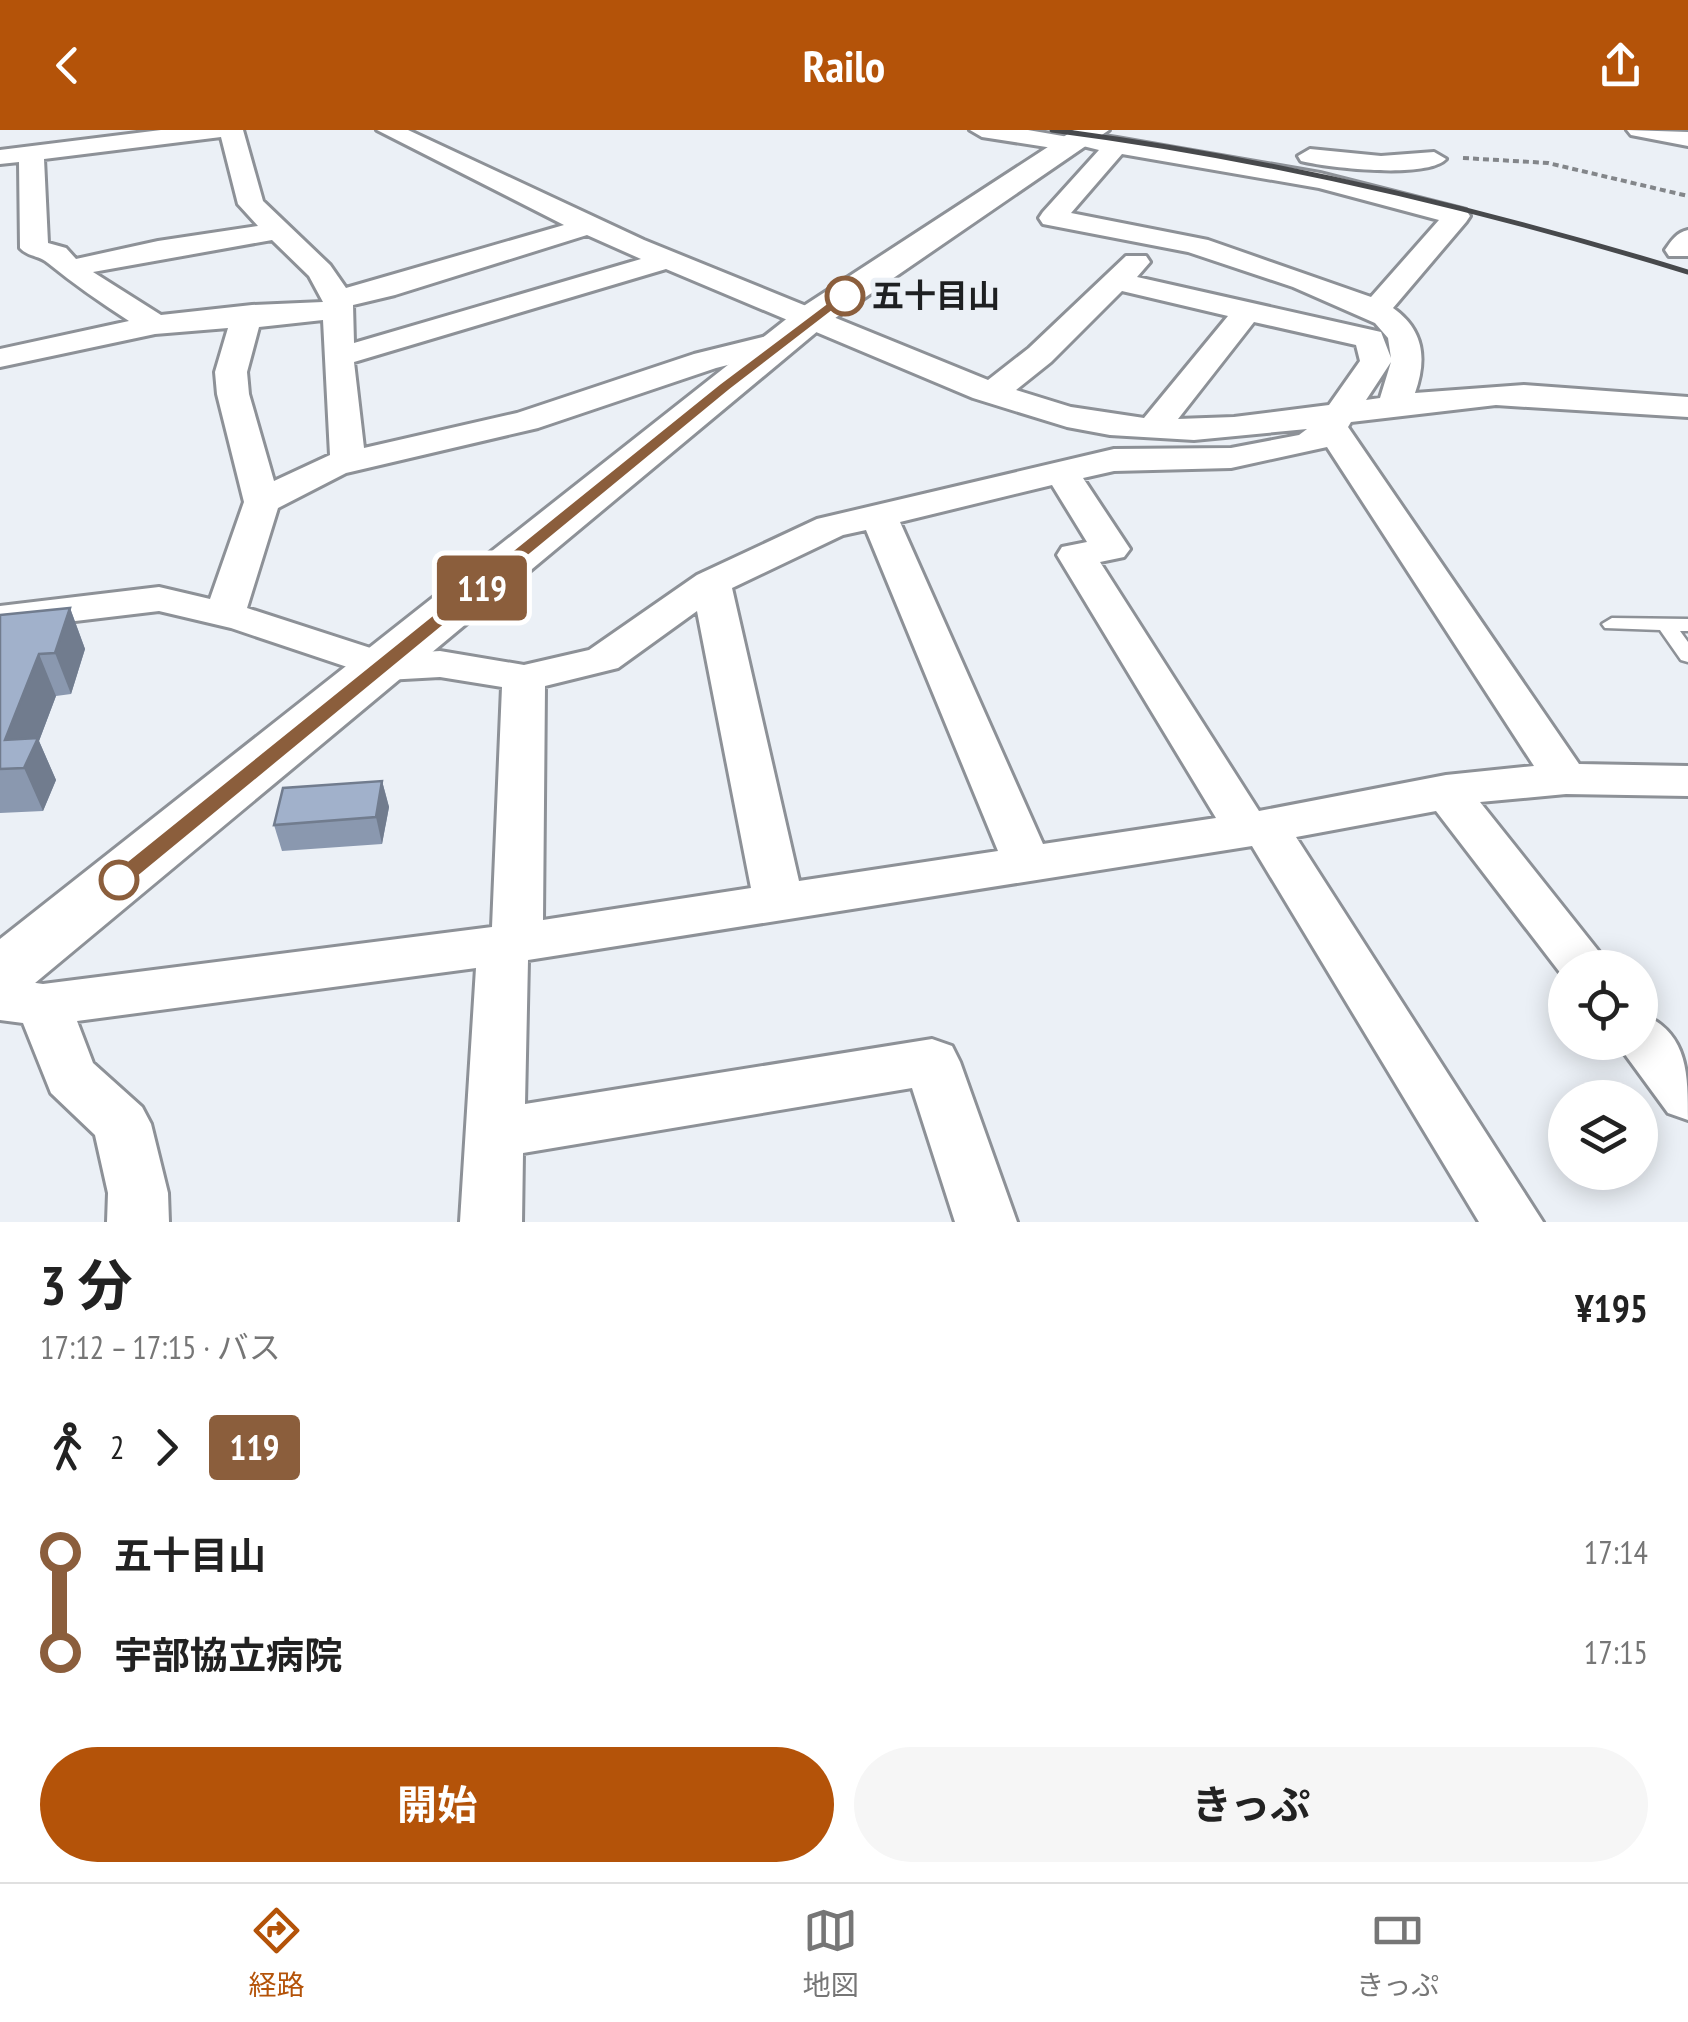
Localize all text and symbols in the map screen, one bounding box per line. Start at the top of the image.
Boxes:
text: Railo [803,36,885,94]
icon: back [40,38,95,93]
icon: share [1593,38,1648,93]
place label: 五十目山 [872,274,1000,316]
marker: 五十目山 [826,277,864,315]
line badge: 119 [424,556,540,620]
text: 119 [457,565,507,611]
unlabelled marker [100,861,138,899]
map controls [1548,950,1658,1190]
button: locate [1548,950,1658,1060]
button: layers [1548,1080,1658,1190]
text: 3 分 [40,1249,133,1320]
text: ¥195 [1575,1283,1648,1332]
text: 17:12 – 17:15 · バス [40,1326,281,1368]
icon: walk [40,1420,95,1475]
icon: forward [139,1420,194,1475]
text: 119 [229,1424,280,1470]
text: 2 [110,1426,124,1468]
text: 五十目山 [114,1530,266,1579]
text: 17:14 [1584,1531,1648,1573]
text: 宇部協立病院 [114,1630,342,1679]
text: 17:15 [1584,1631,1648,1673]
button: 開始 [40,1747,834,1862]
button: きっぷ [854,1747,1648,1862]
tab: 経路 [249,1903,305,2003]
tab: 地図 [803,1903,859,2003]
tab: きっぷ [1356,1903,1439,2003]

